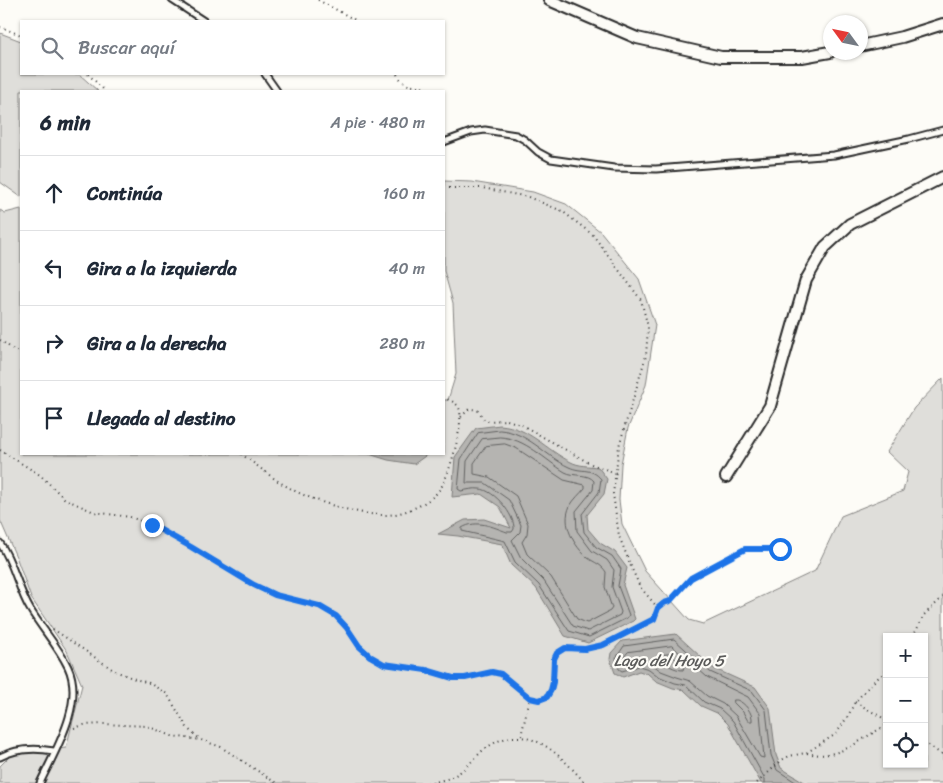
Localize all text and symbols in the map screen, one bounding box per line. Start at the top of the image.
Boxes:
north arrow [823,15,868,60]
search box [20,20,445,75]
text: Buscar aquí [78,31,175,64]
icon: search [38,34,66,62]
text: 6 min [40,104,91,142]
text: A pie · 480 m [330,108,425,137]
text: Continúa [87,177,162,210]
icon: ahead [40,179,68,207]
text: 160 m [382,179,425,208]
text: Gira a la izquierda [87,252,237,285]
icon: left [40,254,68,282]
text: 40 m [388,254,425,283]
text: Gira a la derecha [87,327,226,360]
icon: right [40,329,68,357]
text: 280 m [380,329,425,358]
text: Llegada al destino [87,402,236,435]
icon: arrive [40,404,68,432]
route end [141,514,164,537]
route start [769,538,792,561]
map controls [883,633,928,768]
button: + [883,633,928,678]
water label: Lago del Hoyo 5 [614,646,726,675]
button: − [883,678,928,723]
button: locate [883,723,928,768]

